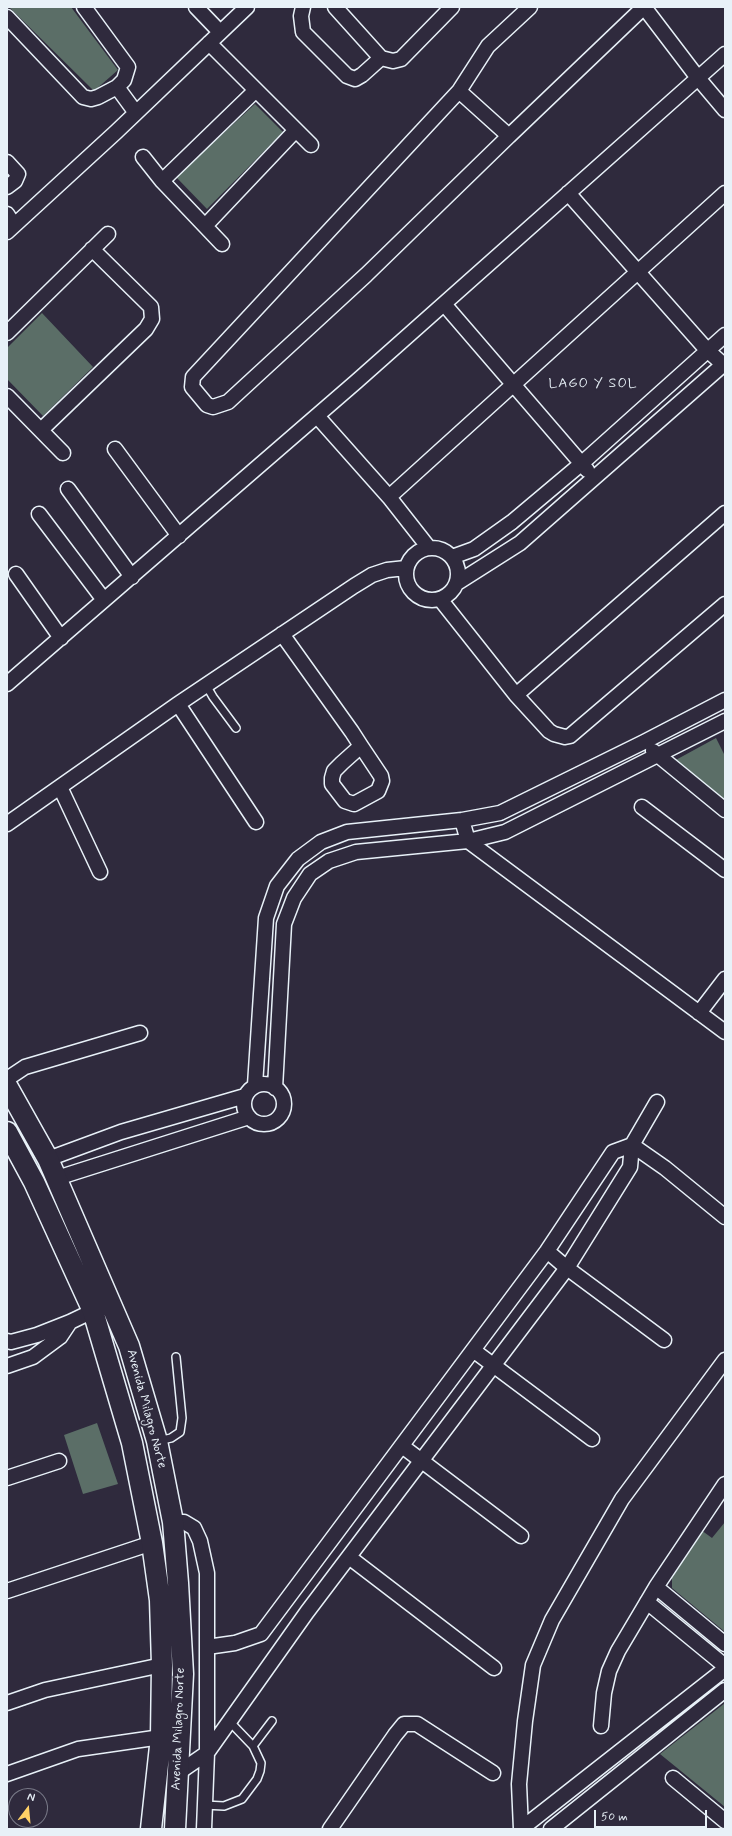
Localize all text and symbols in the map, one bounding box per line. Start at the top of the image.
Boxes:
district label: LAGO Y SOL [549,376,637,392]
street label: Avenida Milagro Norte [123,1348,169,1470]
street label: Avenida Milagro Norte [169,1667,189,1791]
north arrow [8,1788,48,1828]
text: N [26,1790,36,1805]
scale bar [596,1802,709,1828]
text: 50 m [601,1809,628,1825]

